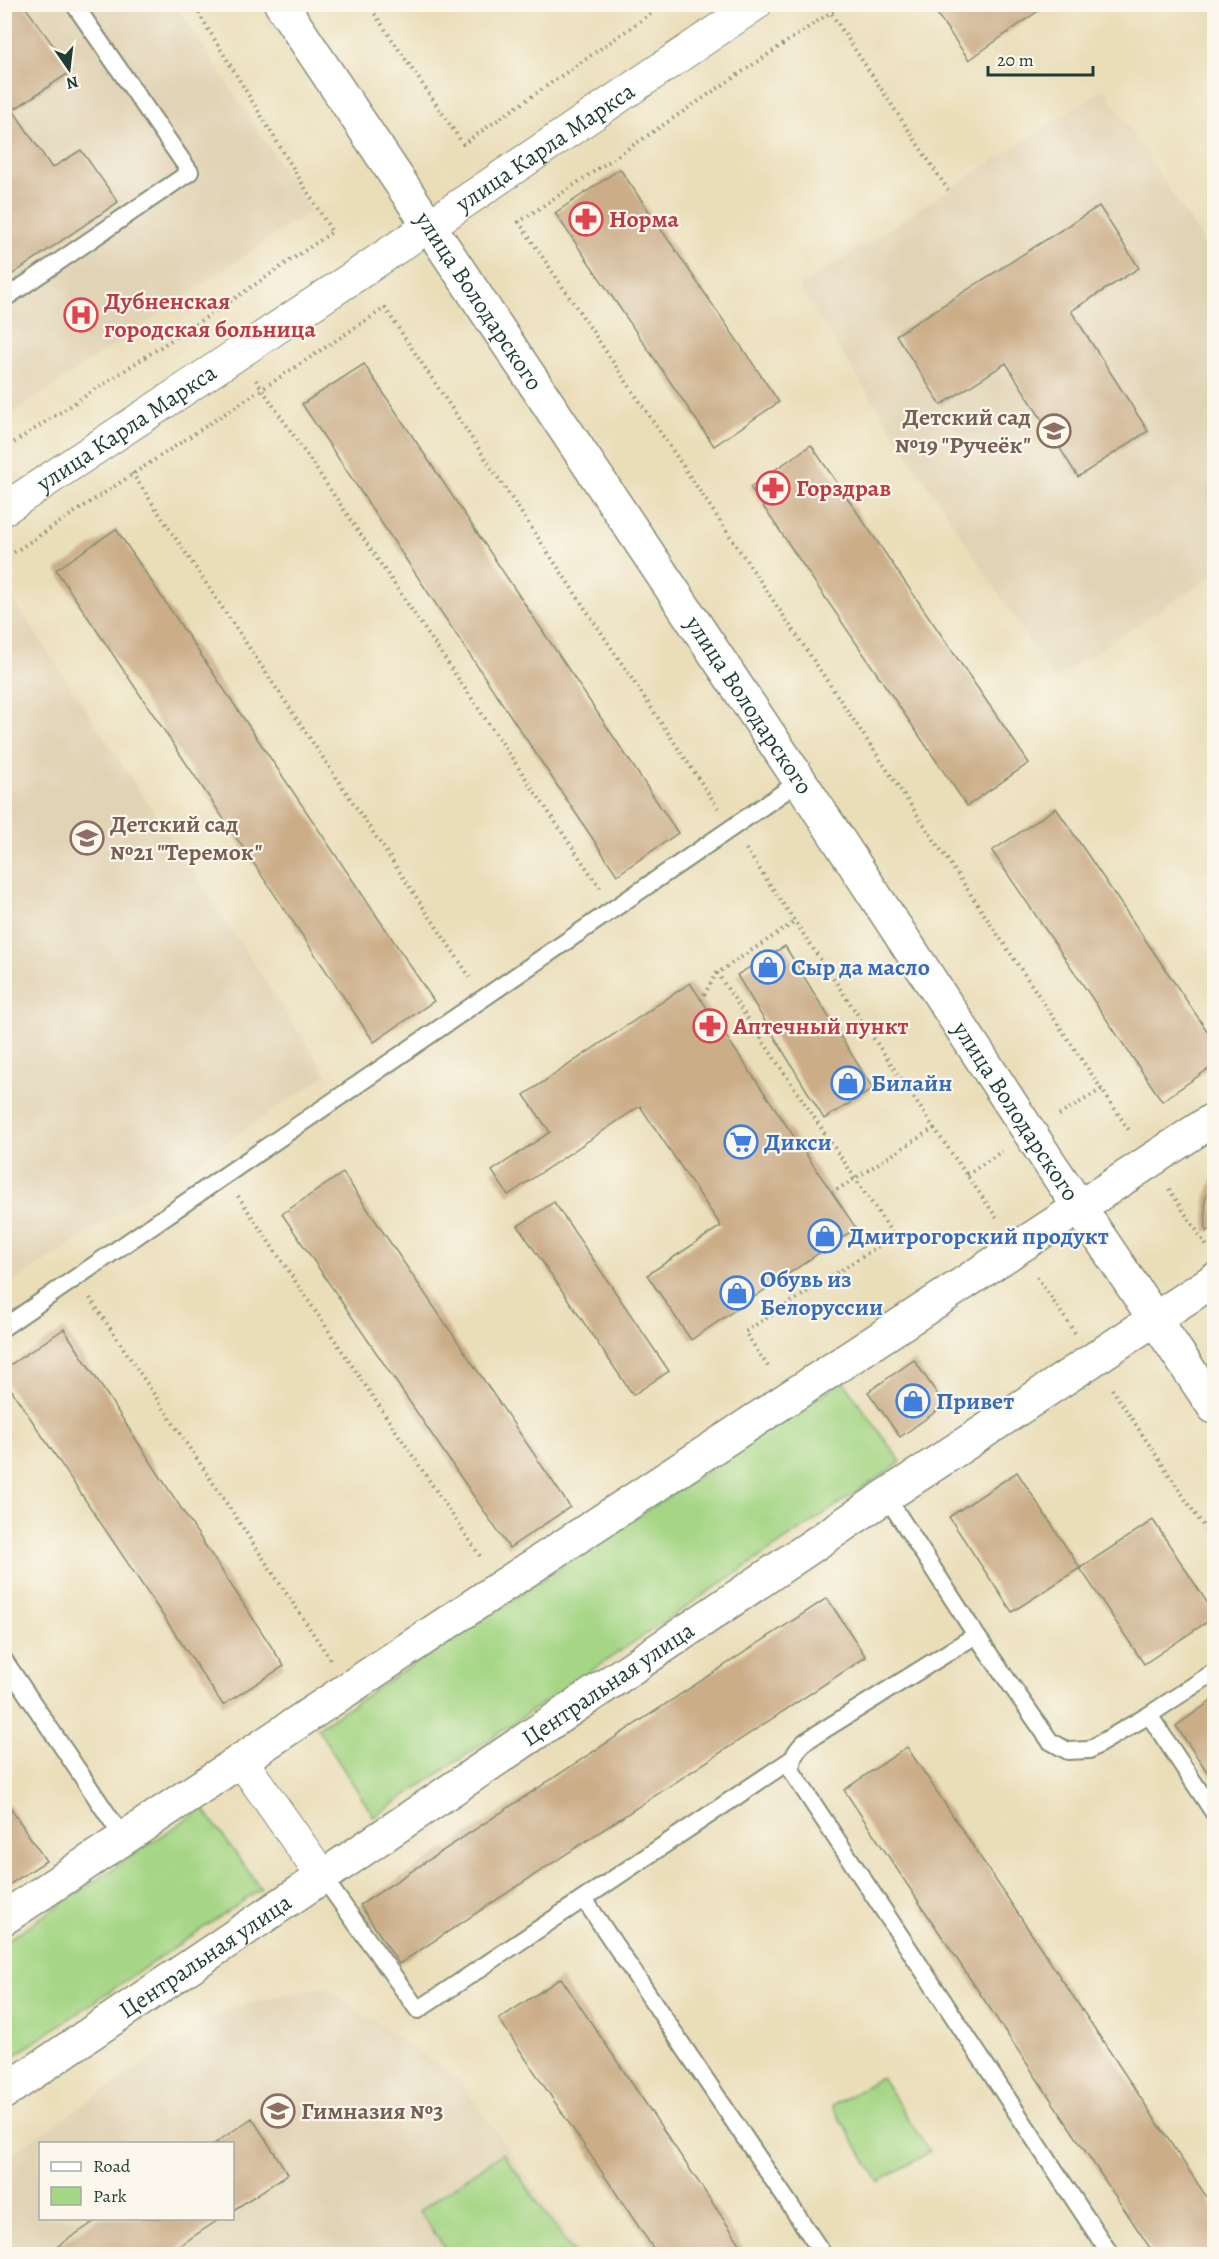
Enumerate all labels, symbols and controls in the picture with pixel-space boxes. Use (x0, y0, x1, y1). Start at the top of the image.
north arrow (39, 39, 99, 99)
scale bar (988, 39, 1093, 77)
text: 20 m (997, 48, 1034, 72)
text: N (64, 71, 81, 95)
street label: улица Карла Маркса (449, 75, 641, 220)
pharmacy icon: Норма (568, 201, 604, 237)
place label: Норма (609, 203, 680, 235)
street label: улица Володарского (407, 204, 551, 397)
place label: Дубненская городская больница (104, 285, 316, 345)
hospital icon: Дубненская городская больница (63, 297, 99, 333)
street label: улица Карла Маркса (29, 356, 223, 500)
place label: Детский сад №19 "Ручеёк" (895, 401, 1031, 461)
school or university icon: Детский сад №19 "Ручеёк" (1036, 413, 1072, 449)
pharmacy icon: Горздрав (755, 470, 791, 506)
place label: Горздрав (796, 472, 891, 504)
street label: улица Володарского (677, 609, 820, 801)
place label: Детский сад №21 "Теремок" (110, 808, 262, 868)
school or university icon: Детский сад №21 "Теремок" (69, 820, 105, 856)
shop icon: Сыр да масло (750, 949, 786, 985)
place label: Сыр да масло (791, 951, 930, 983)
pharmacy icon: Аптечный пункт (692, 1008, 728, 1044)
place label: Аптечный пункт (732, 1010, 909, 1042)
street label: улица Володарского (945, 1014, 1087, 1207)
shop icon: Билайн (830, 1065, 866, 1101)
place label: Билайн (871, 1067, 952, 1099)
supermarket icon: Дикси (723, 1124, 759, 1160)
place label: Дикси (764, 1126, 832, 1158)
shop icon: Дмитрогорский продукт (807, 1218, 843, 1254)
place label: Дмитрогорский продукт (848, 1220, 1109, 1252)
place label: Обувь из Белоруссии (760, 1263, 883, 1323)
shop icon: Обувь из Белоруссии (719, 1275, 755, 1311)
shop icon: Привет (895, 1383, 931, 1419)
place label: Привет (936, 1385, 1014, 1417)
street label: Центральная улица (516, 1614, 700, 1754)
street label: Центральная улица (113, 1886, 298, 2026)
school or university icon: Гимназия №3 (260, 2093, 296, 2129)
place label: Гимназия №3 (301, 2095, 444, 2127)
legend (39, 2142, 234, 2220)
text: Road (93, 2154, 131, 2178)
text: Park (93, 2184, 127, 2208)

